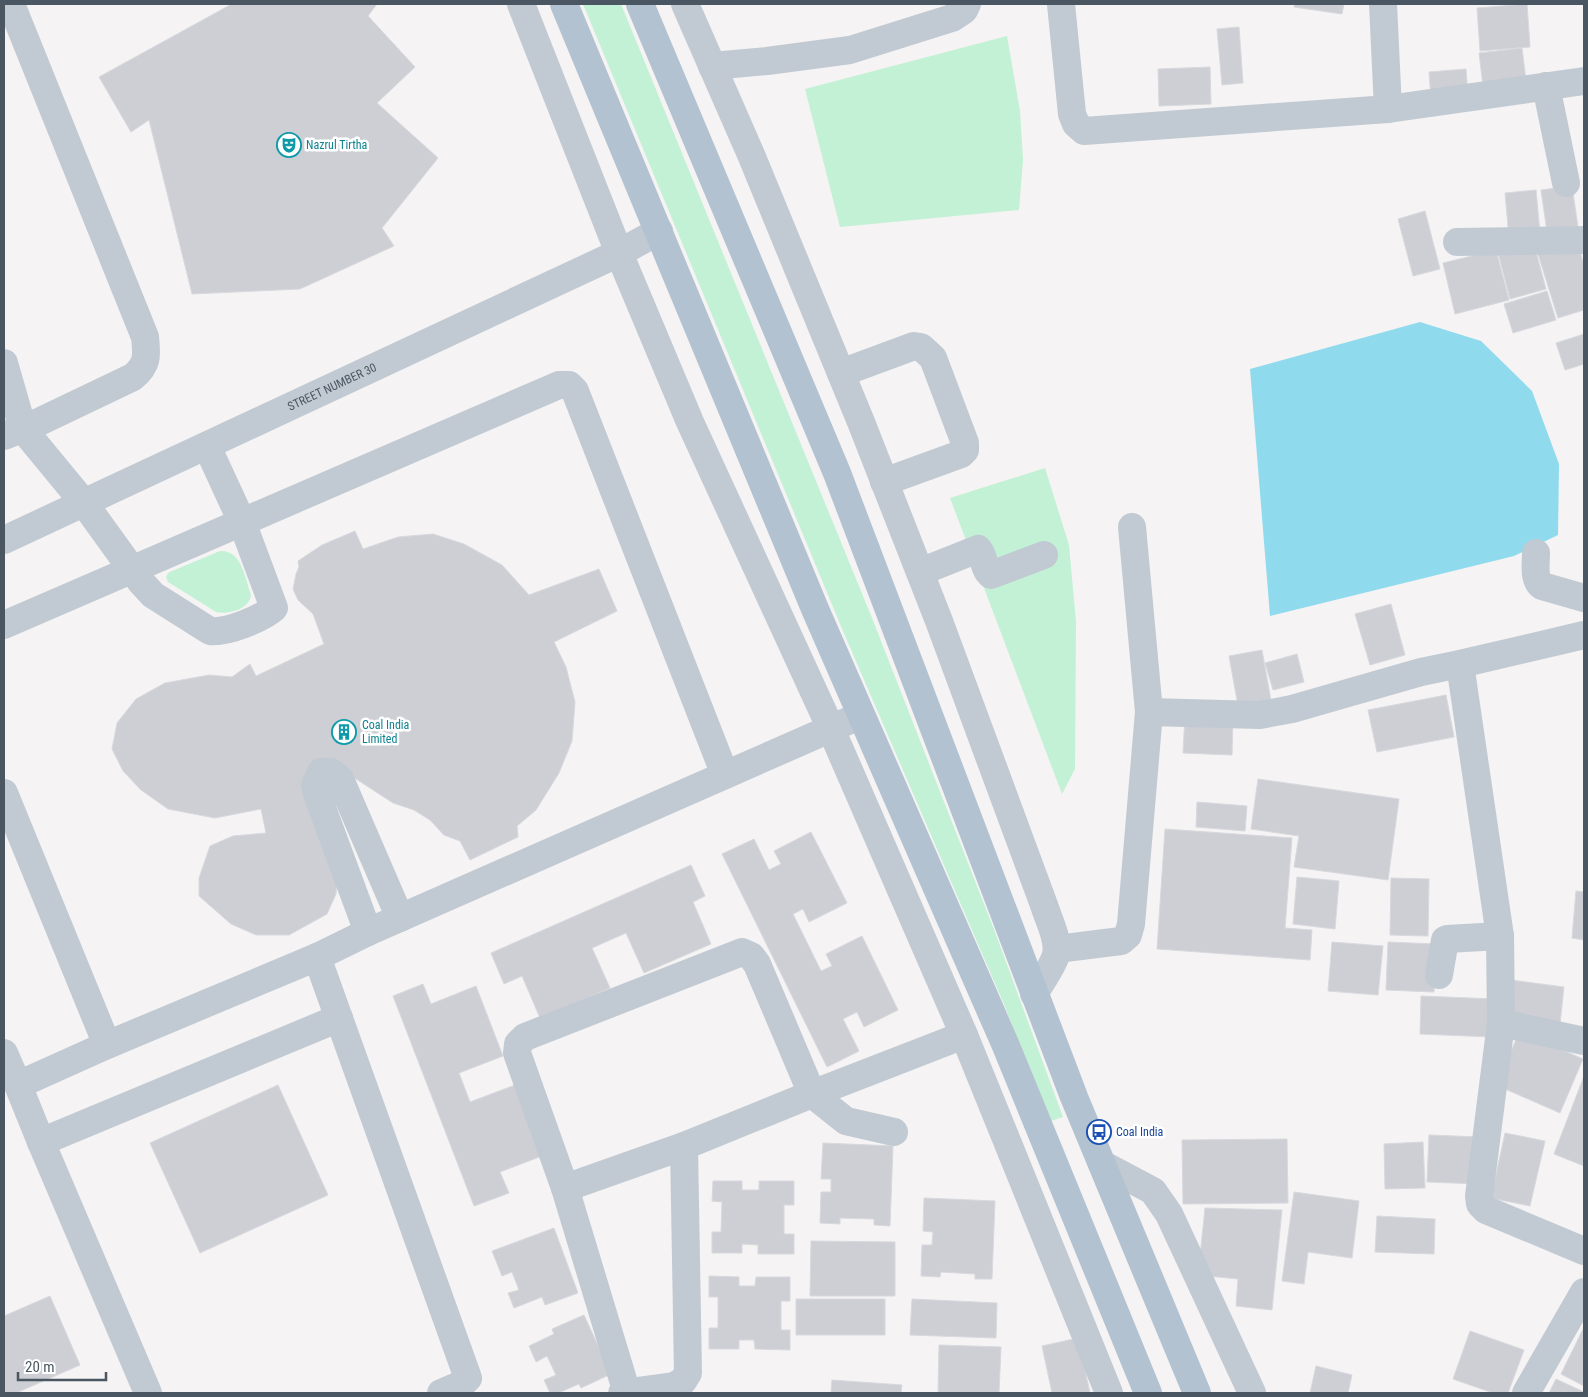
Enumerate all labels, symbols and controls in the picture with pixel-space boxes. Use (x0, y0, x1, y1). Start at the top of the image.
theatre icon: Nazrul Tirtha (276, 132, 302, 158)
place label: Nazrul Tirtha (306, 138, 367, 152)
street label: STREET NUMBER 30 (285, 360, 379, 414)
place label: Coal India Limited (362, 718, 410, 746)
building icon: Coal India Limited (331, 719, 357, 745)
bus stop icon: Coal India (1086, 1119, 1112, 1145)
place label: Coal India (1116, 1125, 1164, 1139)
scale bar (18, 1350, 105, 1382)
text: 20 m (25, 1358, 55, 1376)

